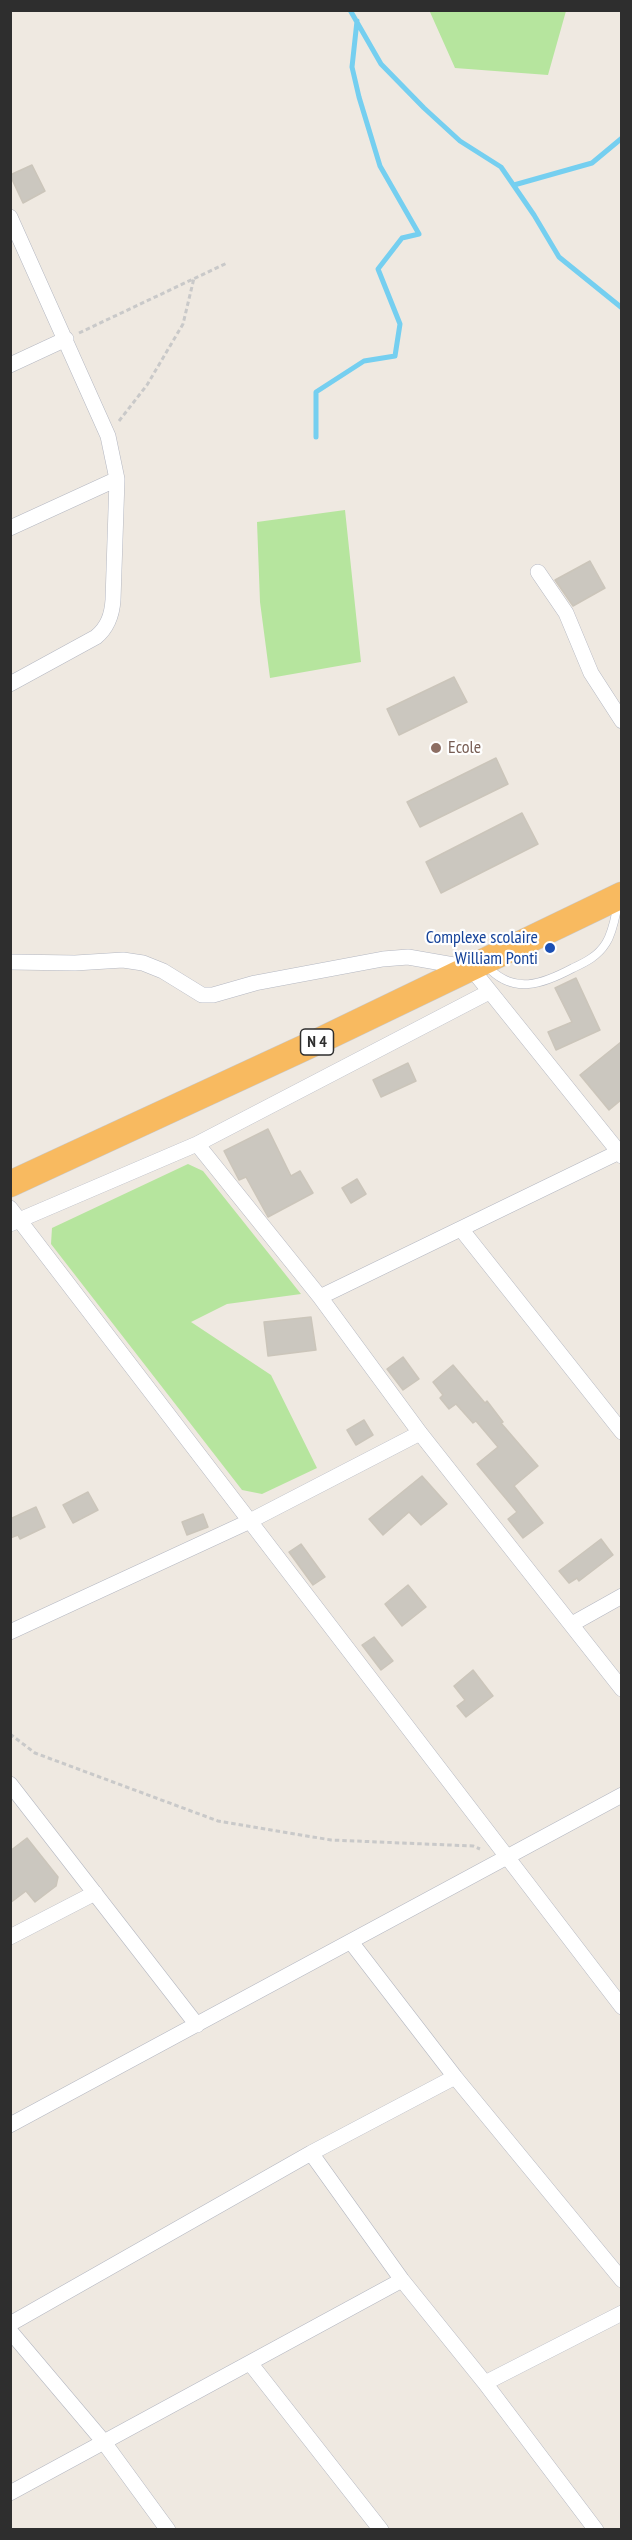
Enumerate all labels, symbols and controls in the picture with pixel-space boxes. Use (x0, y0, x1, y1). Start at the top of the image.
place label: Ecole (448, 737, 481, 759)
marker: Ecole (429, 741, 443, 755)
place label: Complexe scolaire William Ponti (426, 927, 538, 970)
marker: Complexe scolaire William Ponti (543, 941, 557, 955)
road number: N 4 (300, 1029, 334, 1055)

